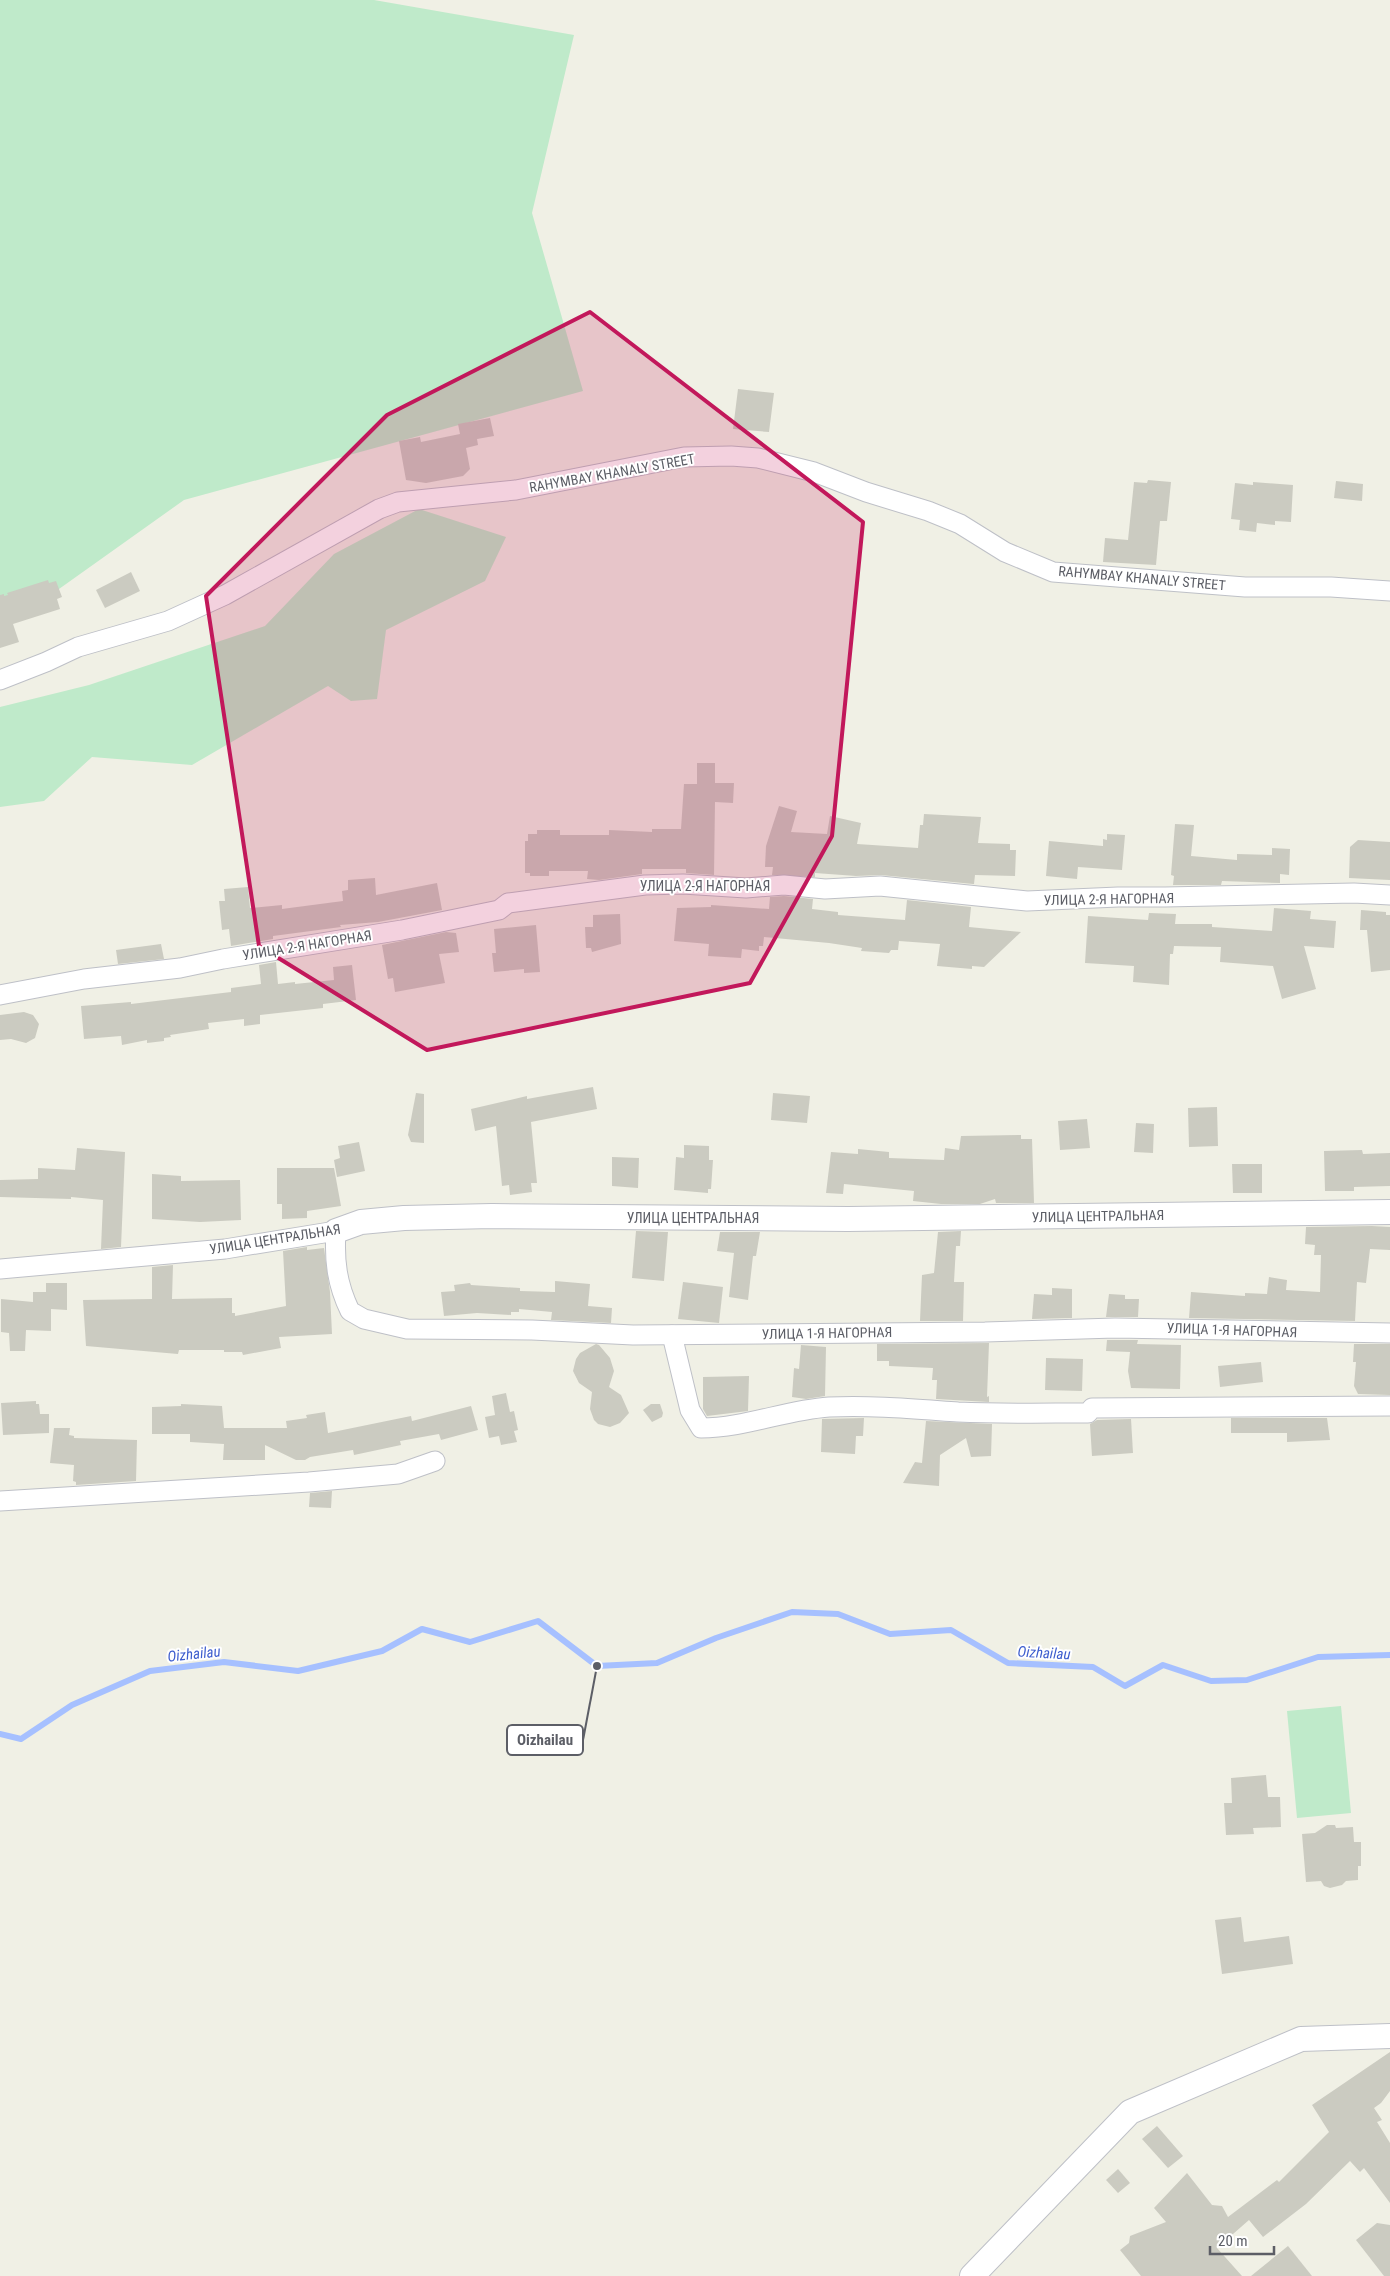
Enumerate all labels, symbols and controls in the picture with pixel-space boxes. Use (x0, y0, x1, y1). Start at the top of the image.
street label: RAHYMBAY KHANALY STREET (528, 451, 696, 495)
street label: RAHYMBAY KHANALY STREET (1058, 563, 1226, 593)
street label: УЛИЦА 2-Я НАГОРНАЯ (640, 878, 770, 894)
street label: УЛИЦА 2-Я НАГОРНАЯ (1044, 890, 1174, 908)
street label: УЛИЦА 2-Я НАГОРНАЯ (241, 927, 373, 963)
street label: УЛИЦА ЦЕНТРАЛЬНАЯ (1031, 1207, 1165, 1225)
street label: УЛИЦА ЦЕНТРАЛЬНАЯ (627, 1210, 759, 1226)
street label: УЛИЦА ЦЕНТРАЛЬНАЯ (208, 1221, 342, 1257)
street label: УЛИЦА 1-Я НАГОРНАЯ (1166, 1320, 1298, 1340)
street label: УЛИЦА 1-Я НАГОРНАЯ (762, 1324, 892, 1342)
water label: Oizhailau (167, 1642, 221, 1666)
water label: Oizhailau (1017, 1643, 1071, 1663)
callout: Oizhailau (507, 1725, 583, 1755)
text: Oizhailau (517, 1731, 573, 1749)
scale bar (1210, 2224, 1274, 2256)
text: 20 m (1218, 2232, 1248, 2250)

